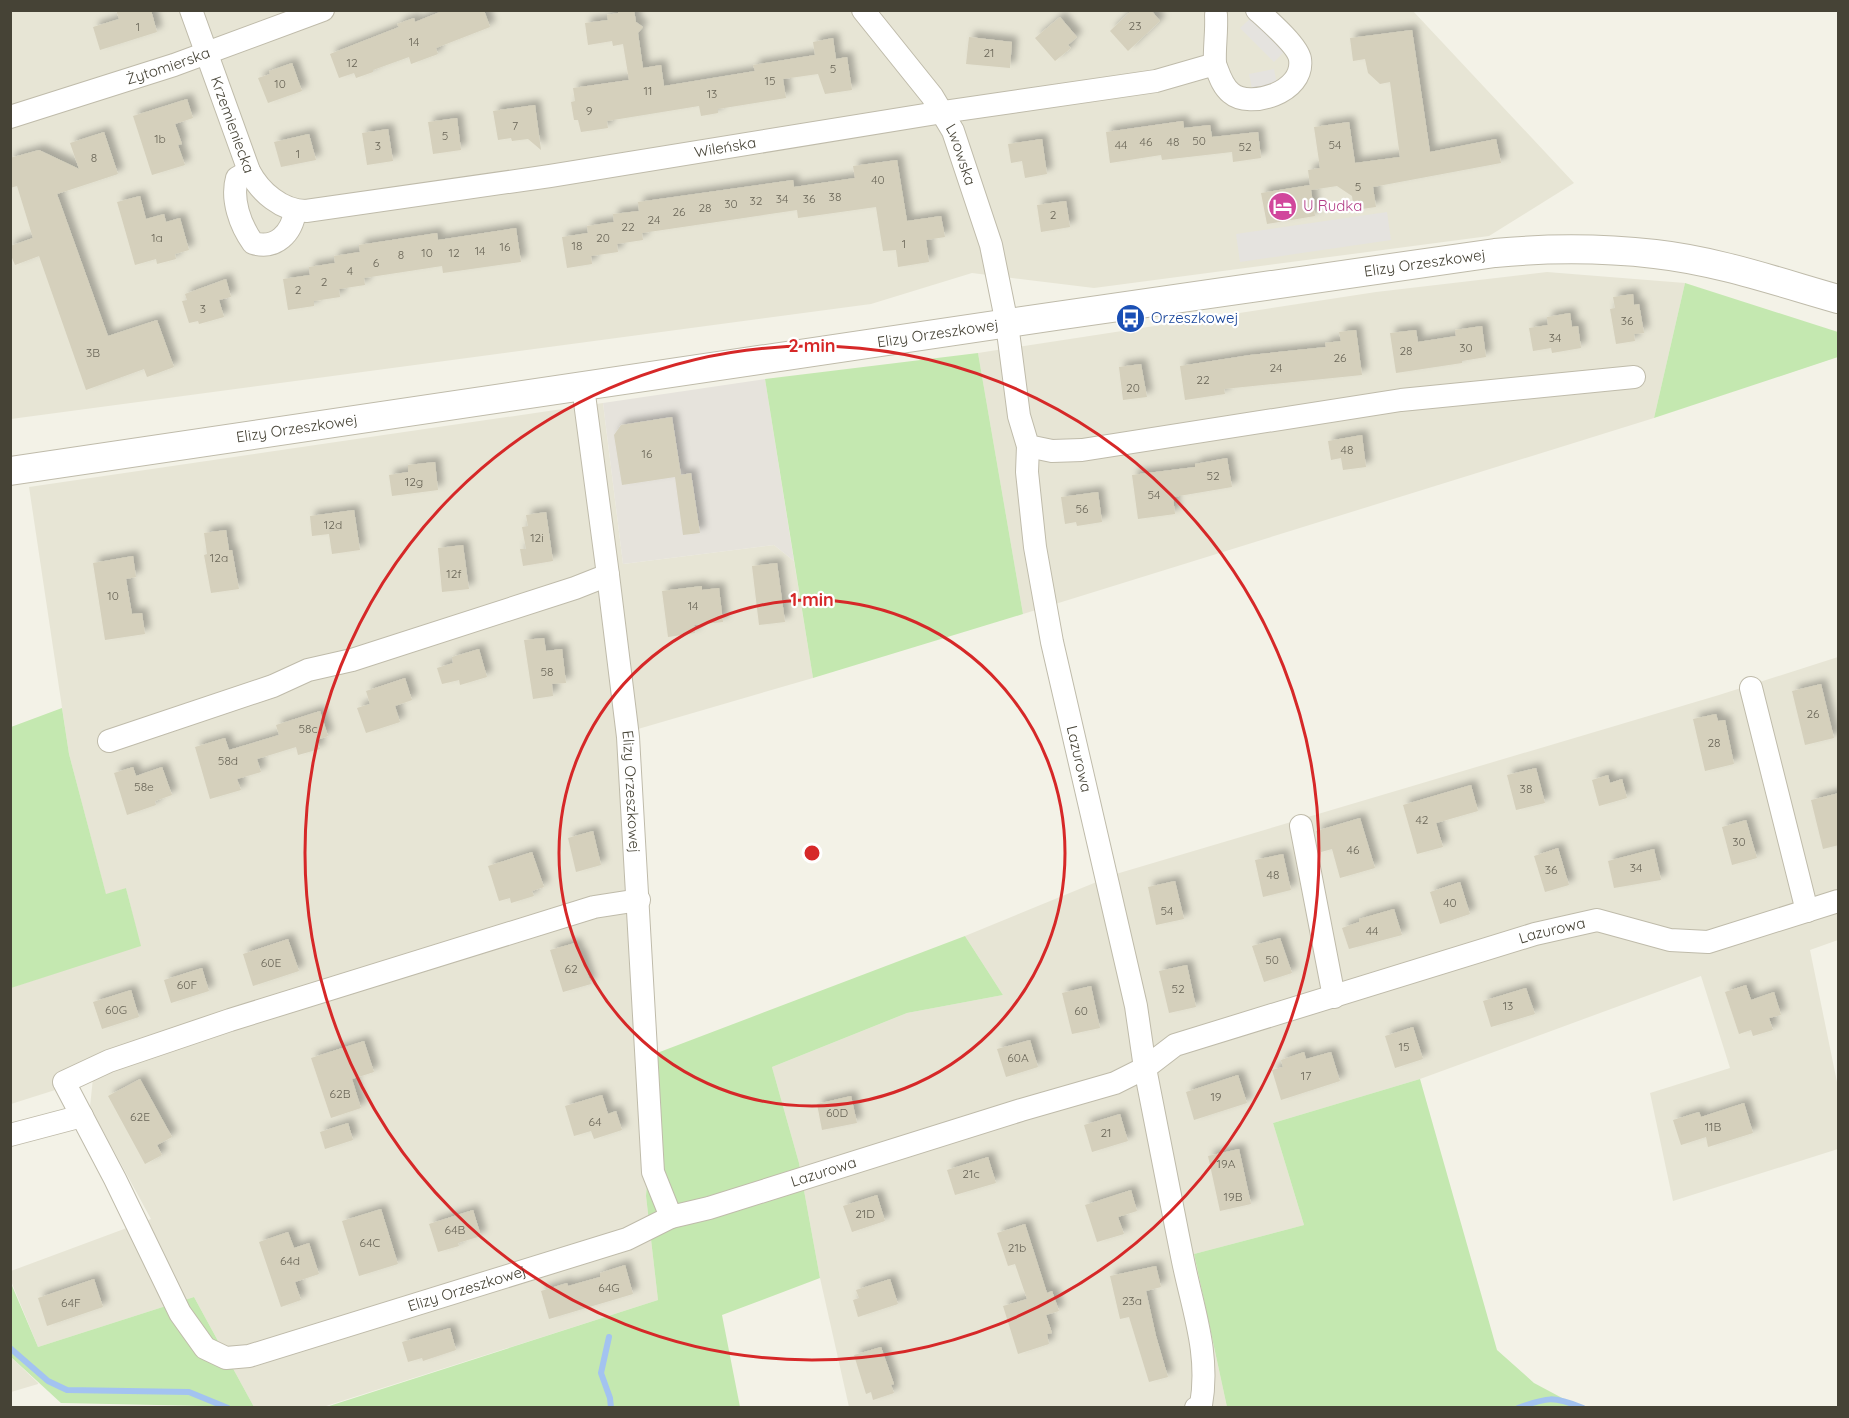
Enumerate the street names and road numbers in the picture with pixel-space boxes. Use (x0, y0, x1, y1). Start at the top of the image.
street label: Żytomierska (123, 43, 213, 89)
street label: Krzemieniecka (207, 73, 259, 176)
street label: Lwowska (942, 120, 980, 188)
street label: Wileńska (693, 133, 757, 161)
street label: Elizy Orzeszkowej (1363, 244, 1487, 281)
street label: Elizy Orzeszkowej (876, 315, 1000, 351)
street label: Elizy Orzeszkowej (235, 410, 359, 446)
street label: Lazurowa (1063, 724, 1096, 794)
street label: Elizy Orzeszkowej (618, 729, 645, 853)
street label: Lazurowa (1516, 913, 1587, 947)
street label: Lazurowa (788, 1152, 859, 1191)
street label: Elizy Orzeszkowej (405, 1261, 528, 1315)

